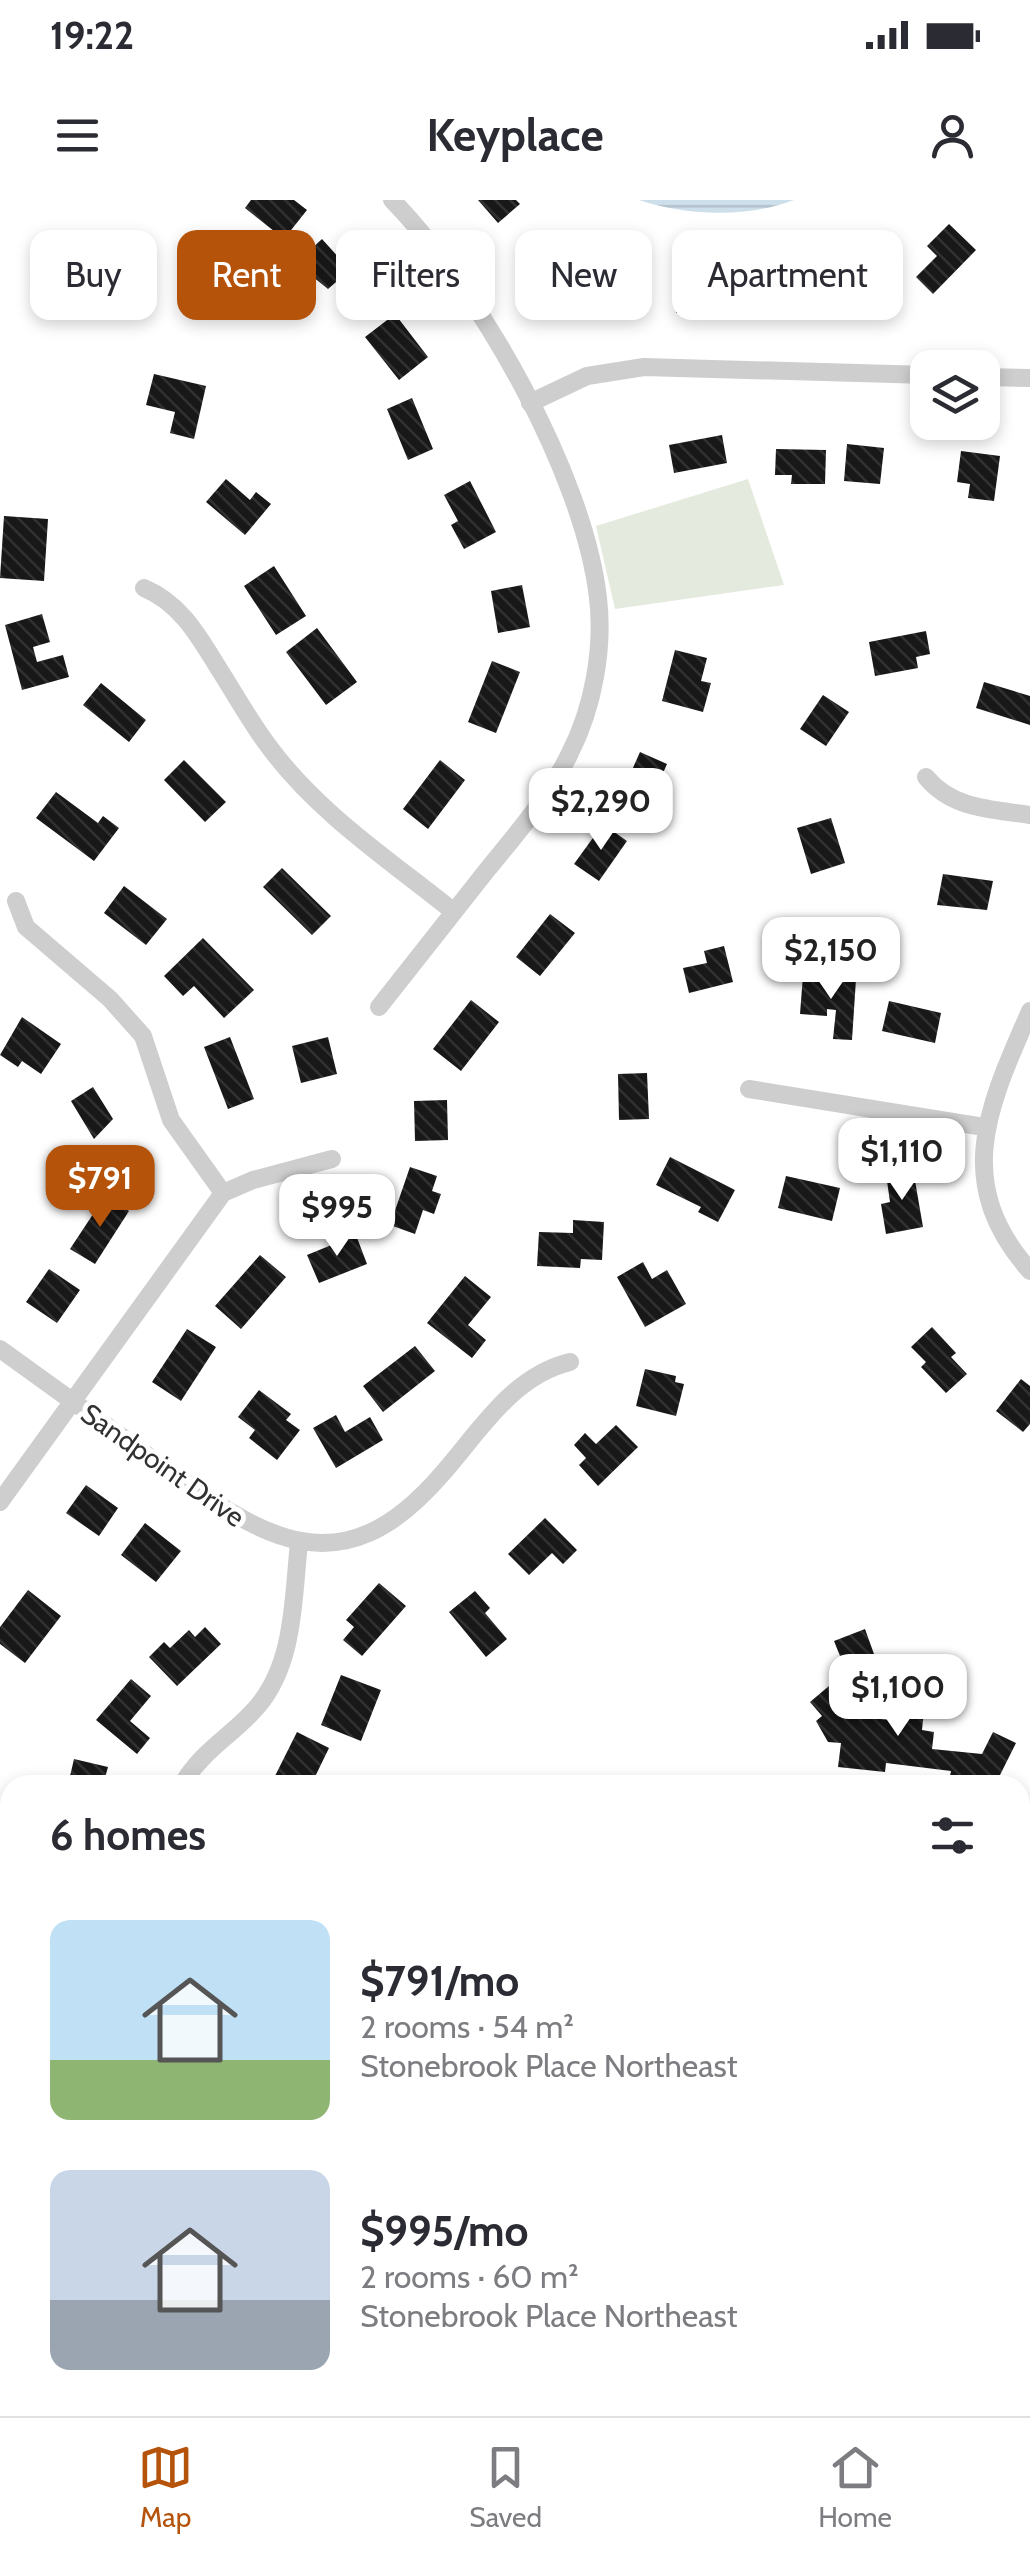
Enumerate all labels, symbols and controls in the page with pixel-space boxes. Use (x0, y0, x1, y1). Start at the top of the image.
text: 19:22 (50, 12, 134, 59)
icon: menu (50, 108, 105, 163)
text: Keyplace (426, 108, 604, 162)
icon: person (925, 108, 980, 163)
chip: Buy (30, 230, 157, 320)
chip: Rent (177, 230, 316, 320)
chip: Filters (336, 230, 495, 320)
chip: New (515, 230, 652, 320)
chip: Apartment (672, 230, 903, 320)
map controls (910, 350, 1000, 440)
button: layers (910, 350, 1000, 440)
pin: $2,290 (520, 768, 682, 853)
text: $2,290 (551, 781, 651, 820)
pin: $2,150 (750, 917, 912, 1002)
text: $2,150 (784, 930, 878, 969)
pin: $1,110 (821, 1118, 983, 1203)
text: $1,110 (860, 1131, 944, 1170)
pin: $791 (41, 1145, 159, 1230)
text: $791 (68, 1158, 132, 1197)
pin: $995 (278, 1174, 396, 1259)
text: $995 (301, 1187, 373, 1226)
street label: Sandpoint Drive (75, 1396, 251, 1534)
pin: $1,100 (817, 1654, 979, 1739)
text: $1,100 (851, 1667, 945, 1706)
icon: filters (925, 1808, 980, 1863)
text: 6 homes (50, 1809, 206, 1861)
text: $791/mo (360, 1955, 519, 2007)
icon: home (130, 1960, 250, 2080)
text: 2 rooms · 54 m² (360, 2007, 574, 2046)
text: Stonebrook Place Northeast (360, 2046, 738, 2085)
text: $995/mo (360, 2205, 529, 2257)
icon: home (130, 2210, 250, 2330)
text: 2 rooms · 60 m² (360, 2257, 579, 2296)
text: Stonebrook Place Northeast (360, 2296, 738, 2335)
tab: Map (138, 2440, 193, 2534)
tab: Saved (469, 2440, 542, 2534)
tab: Home (818, 2440, 892, 2534)

